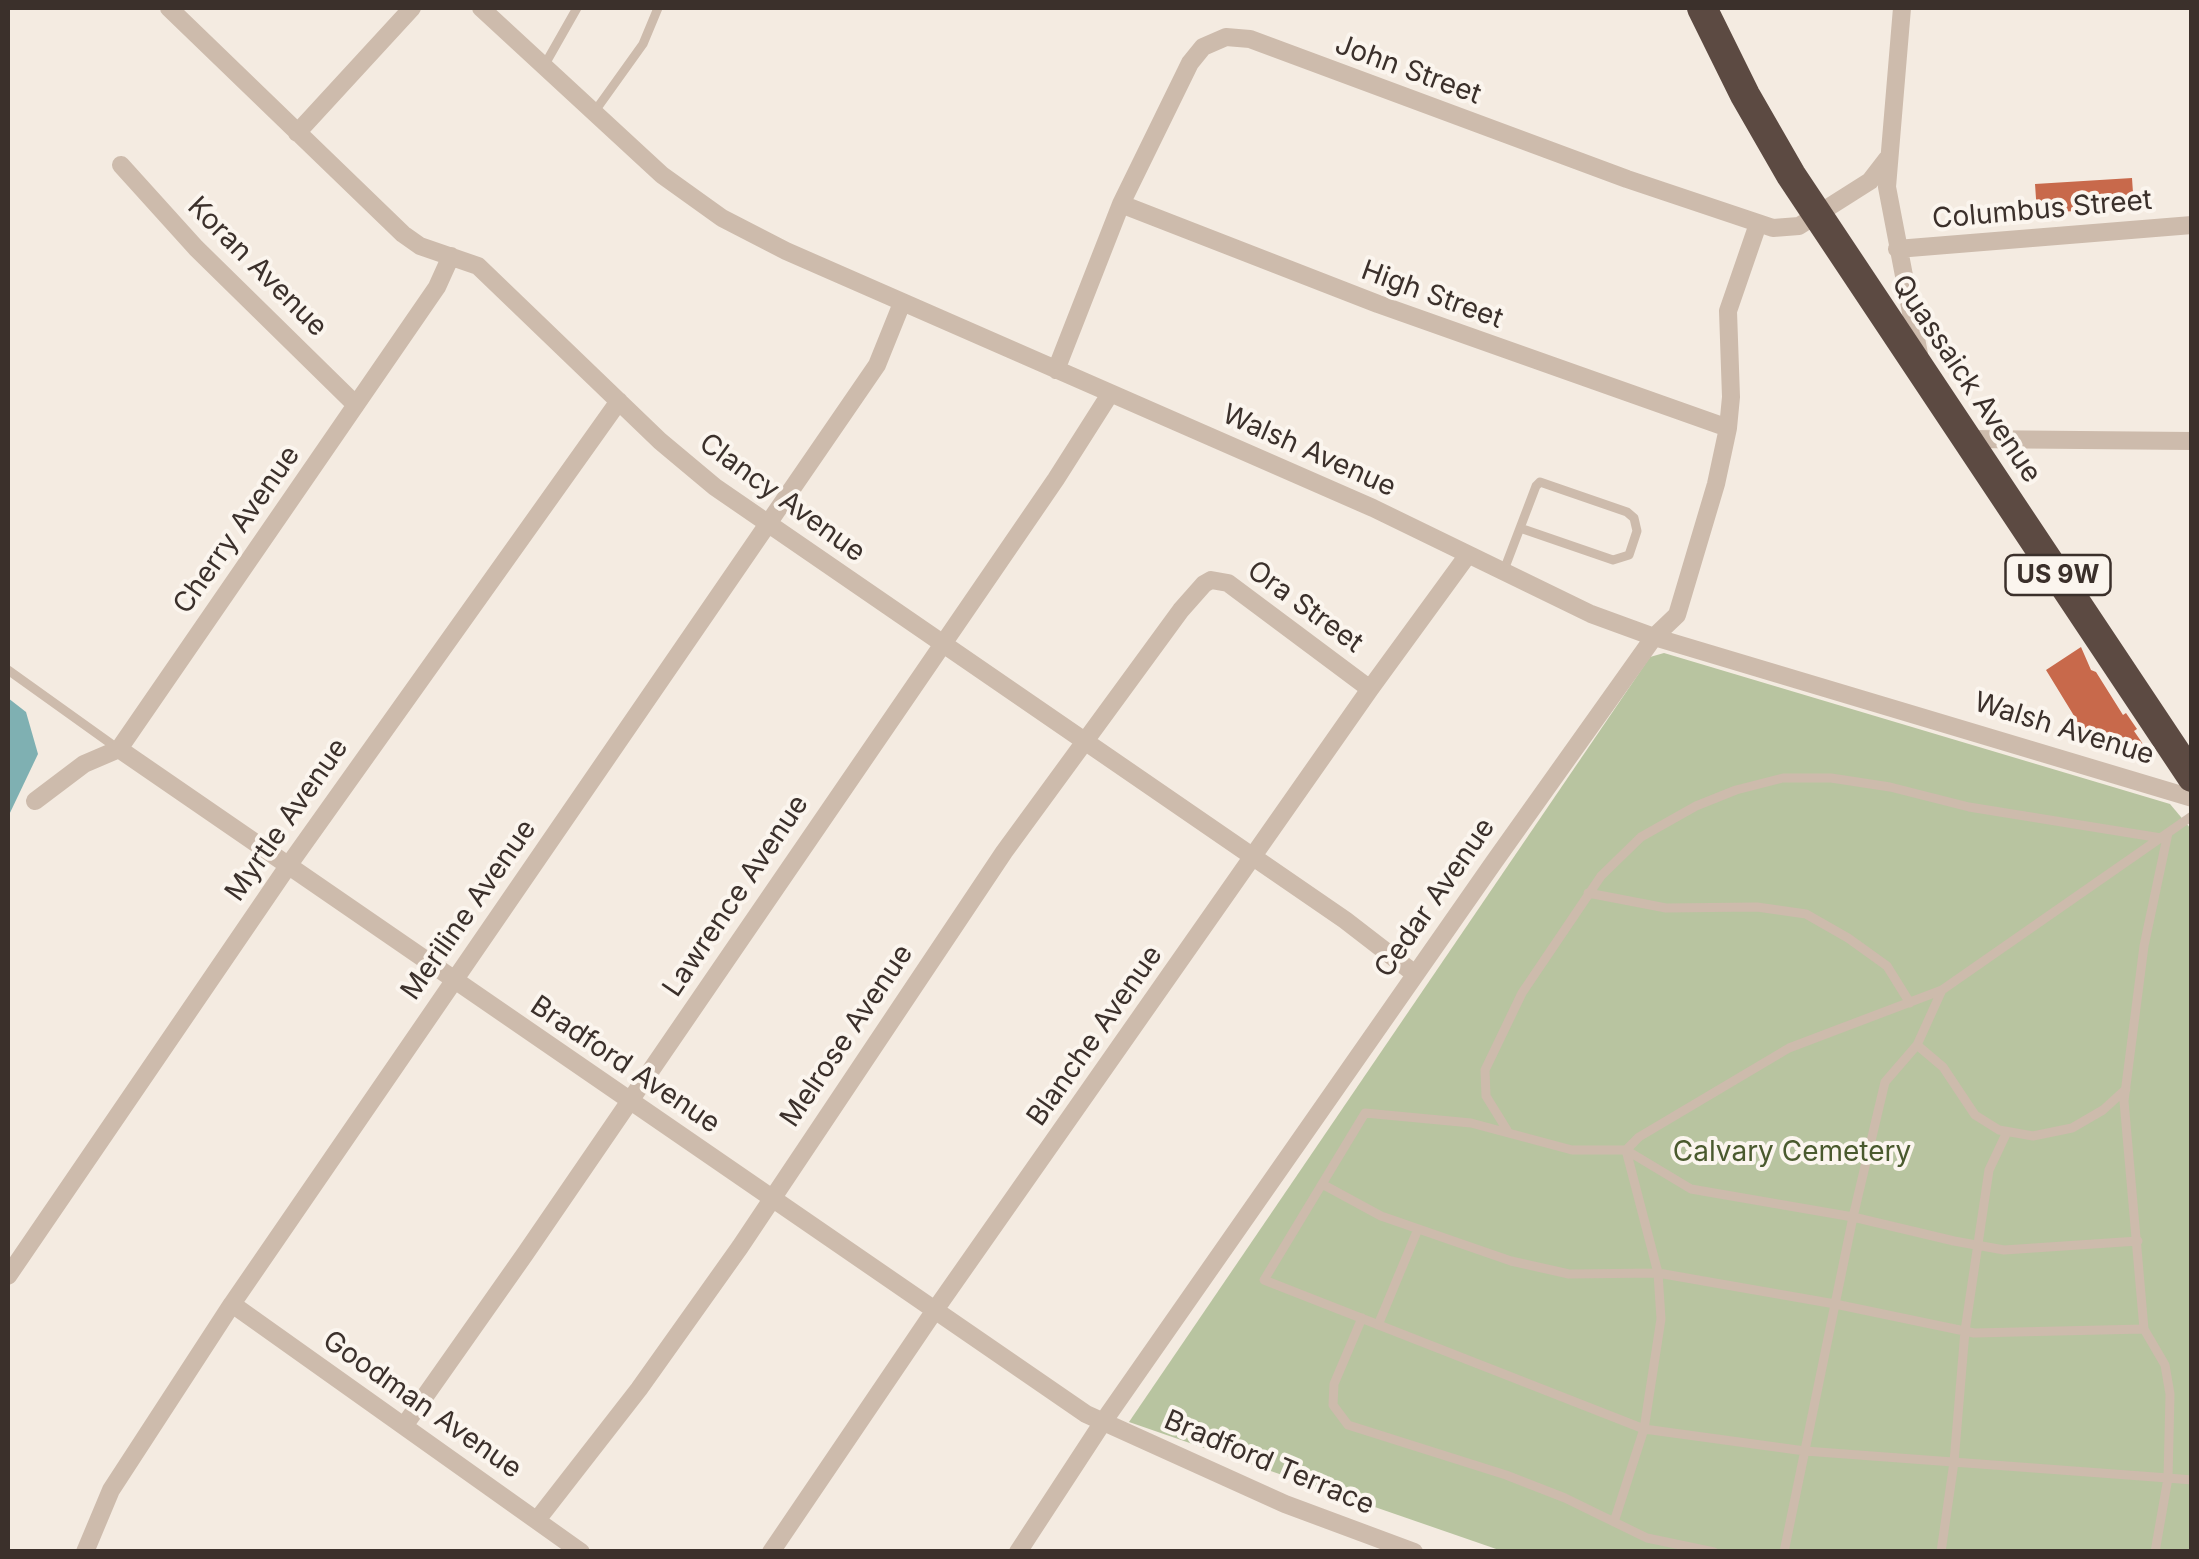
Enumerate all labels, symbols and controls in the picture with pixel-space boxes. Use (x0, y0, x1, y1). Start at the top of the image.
street label: John Street (1330, 28, 1486, 112)
street label: Columbus Street (1931, 184, 2153, 236)
street label: Koran Avenue (180, 190, 334, 344)
street label: High Street (1357, 254, 1507, 336)
street label: Quassaick Avenue (1884, 269, 2048, 489)
street label: Walsh Avenue (1217, 398, 1401, 504)
street label: Clancy Avenue (692, 427, 872, 569)
street label: Cherry Avenue (167, 440, 307, 620)
street label: Ora Street (1241, 554, 1369, 660)
road number: US 9W (2006, 555, 2110, 595)
street label: Walsh Avenue (1970, 686, 2158, 772)
street label: Myrtle Avenue (219, 732, 355, 908)
street label: Lawrence Avenue (656, 789, 816, 1003)
street label: Cedar Avenue (1368, 812, 1502, 984)
street label: Meriline Avenue (394, 814, 544, 1006)
street label: Melrose Avenue (774, 938, 920, 1134)
street label: Blanche Avenue (1020, 939, 1170, 1133)
street label: Bradford Avenue (524, 989, 726, 1141)
park label: Calvary Cemetery (1673, 1136, 1911, 1170)
street label: Goodman Avenue (316, 1324, 528, 1486)
street label: Bradford Terrace (1159, 1404, 1379, 1522)

